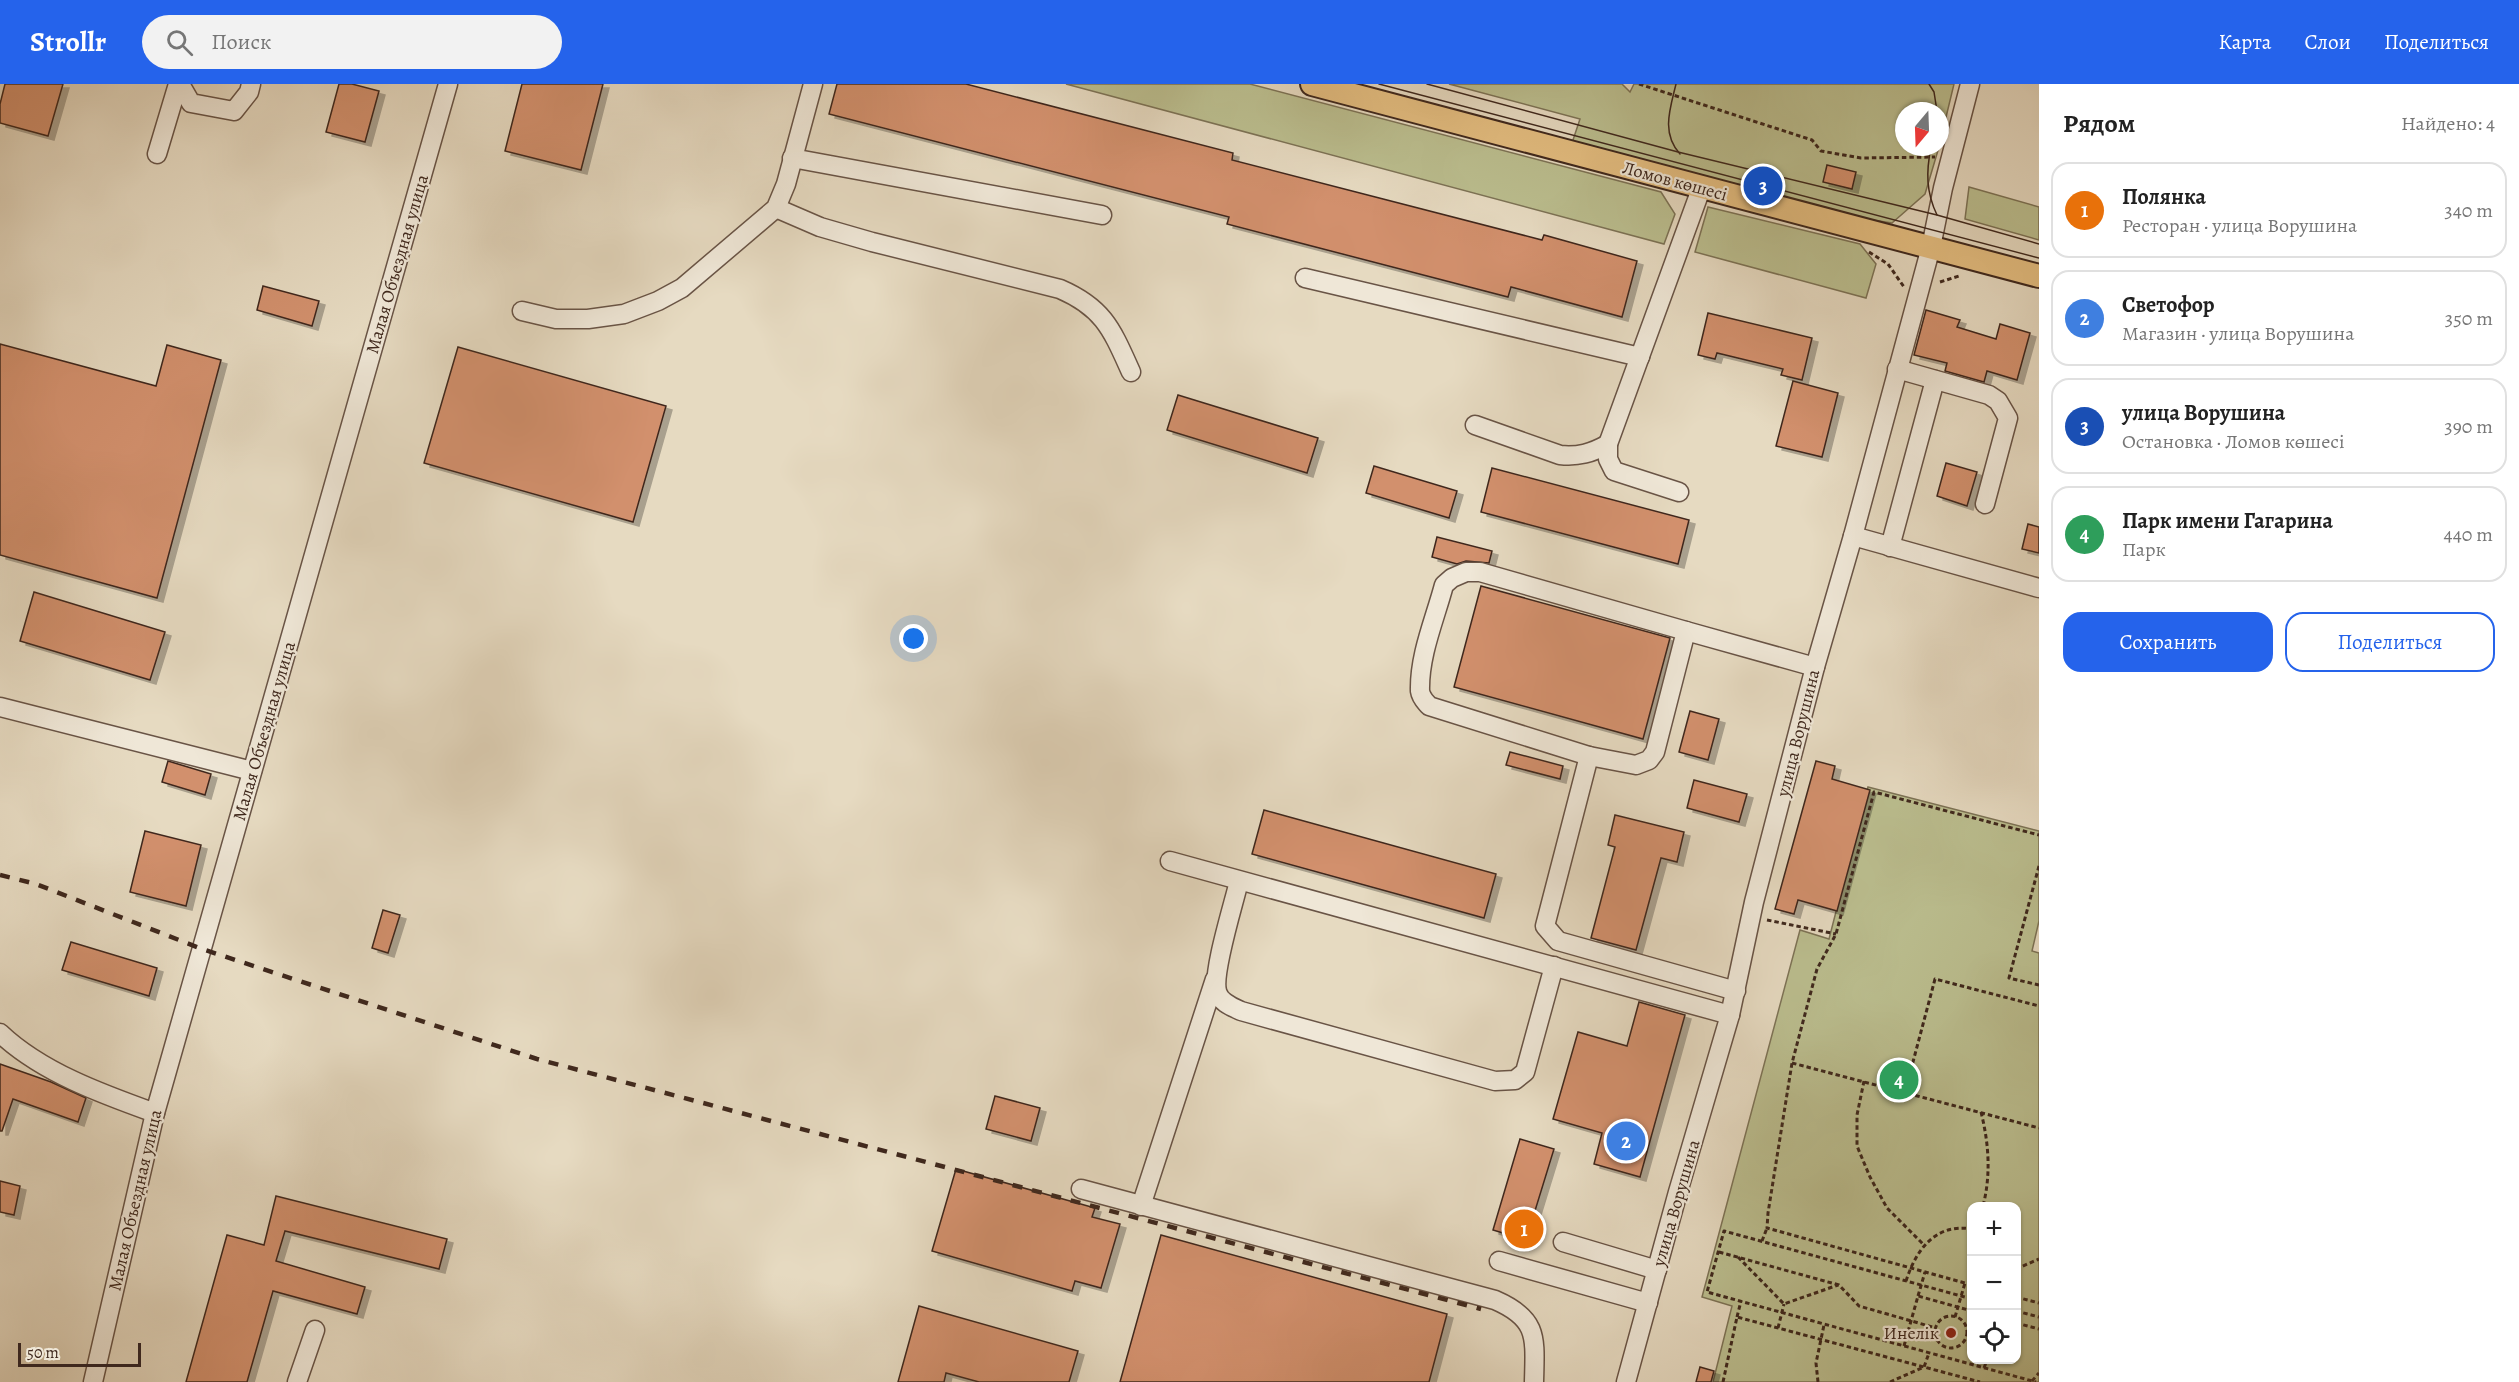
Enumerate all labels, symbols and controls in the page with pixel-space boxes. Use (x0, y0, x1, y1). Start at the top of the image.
search box (142, 15, 562, 69)
text: Strollr (30, 23, 106, 61)
icon: search (163, 26, 196, 59)
text: Поиск (211, 27, 271, 57)
text: Карта (2218, 28, 2271, 56)
text: Слои (2304, 28, 2351, 56)
text: Поделиться (2384, 28, 2489, 56)
north arrow (1895, 102, 1949, 156)
text: Рядом (2063, 106, 2135, 141)
text: Найдено: 4 (2401, 110, 2495, 137)
street label: Ломов көшесі (1620, 155, 1730, 207)
pin: 3 (1744, 164, 1782, 208)
street label: Малая Объездная улица (360, 171, 434, 356)
text: Полянка (2122, 182, 2206, 212)
text: 1 (2081, 197, 2088, 224)
text: 340 m (2444, 197, 2493, 224)
text: Ресторан · улица Ворушина (2122, 212, 2357, 239)
text: Светофор (2122, 290, 2215, 320)
text: 2 (2080, 305, 2089, 332)
text: 350 m (2445, 305, 2493, 332)
text: Магазин · улица Ворушина (2122, 320, 2354, 347)
text: улица Ворушина (2122, 398, 2285, 428)
text: 3 (2080, 413, 2089, 440)
text: 390 m (2444, 413, 2493, 440)
text: Остановка · Ломов көшесі (2122, 428, 2345, 455)
text: Парк имени Гагарина (2122, 506, 2333, 536)
text: 4 (2080, 521, 2089, 548)
text: 440 m (2444, 521, 2493, 548)
text: Парк (2122, 536, 2166, 563)
button: Сохранить (2063, 612, 2273, 672)
button: Поделиться (2285, 612, 2495, 672)
your location (899, 624, 928, 653)
street label: Малая Объездная улица (227, 638, 301, 823)
street label: улица Ворушина (1770, 666, 1826, 800)
pin: 4 (1880, 1058, 1918, 1102)
street label: Малая Объездная улица (102, 1106, 168, 1293)
pin: 2 (1606, 1118, 1646, 1164)
street label: улица Ворушина (1646, 1136, 1706, 1270)
map controls (1967, 1202, 2021, 1364)
button: + (1967, 1202, 2021, 1256)
pin: 1 (1504, 1206, 1544, 1252)
button: − (1967, 1256, 2021, 1310)
button: locate (1967, 1310, 2021, 1364)
place label: Инелік (1884, 1321, 1939, 1345)
marker: Инелік (1944, 1326, 1958, 1340)
scale bar (18, 1340, 141, 1368)
text: 50 m (27, 1342, 59, 1364)

